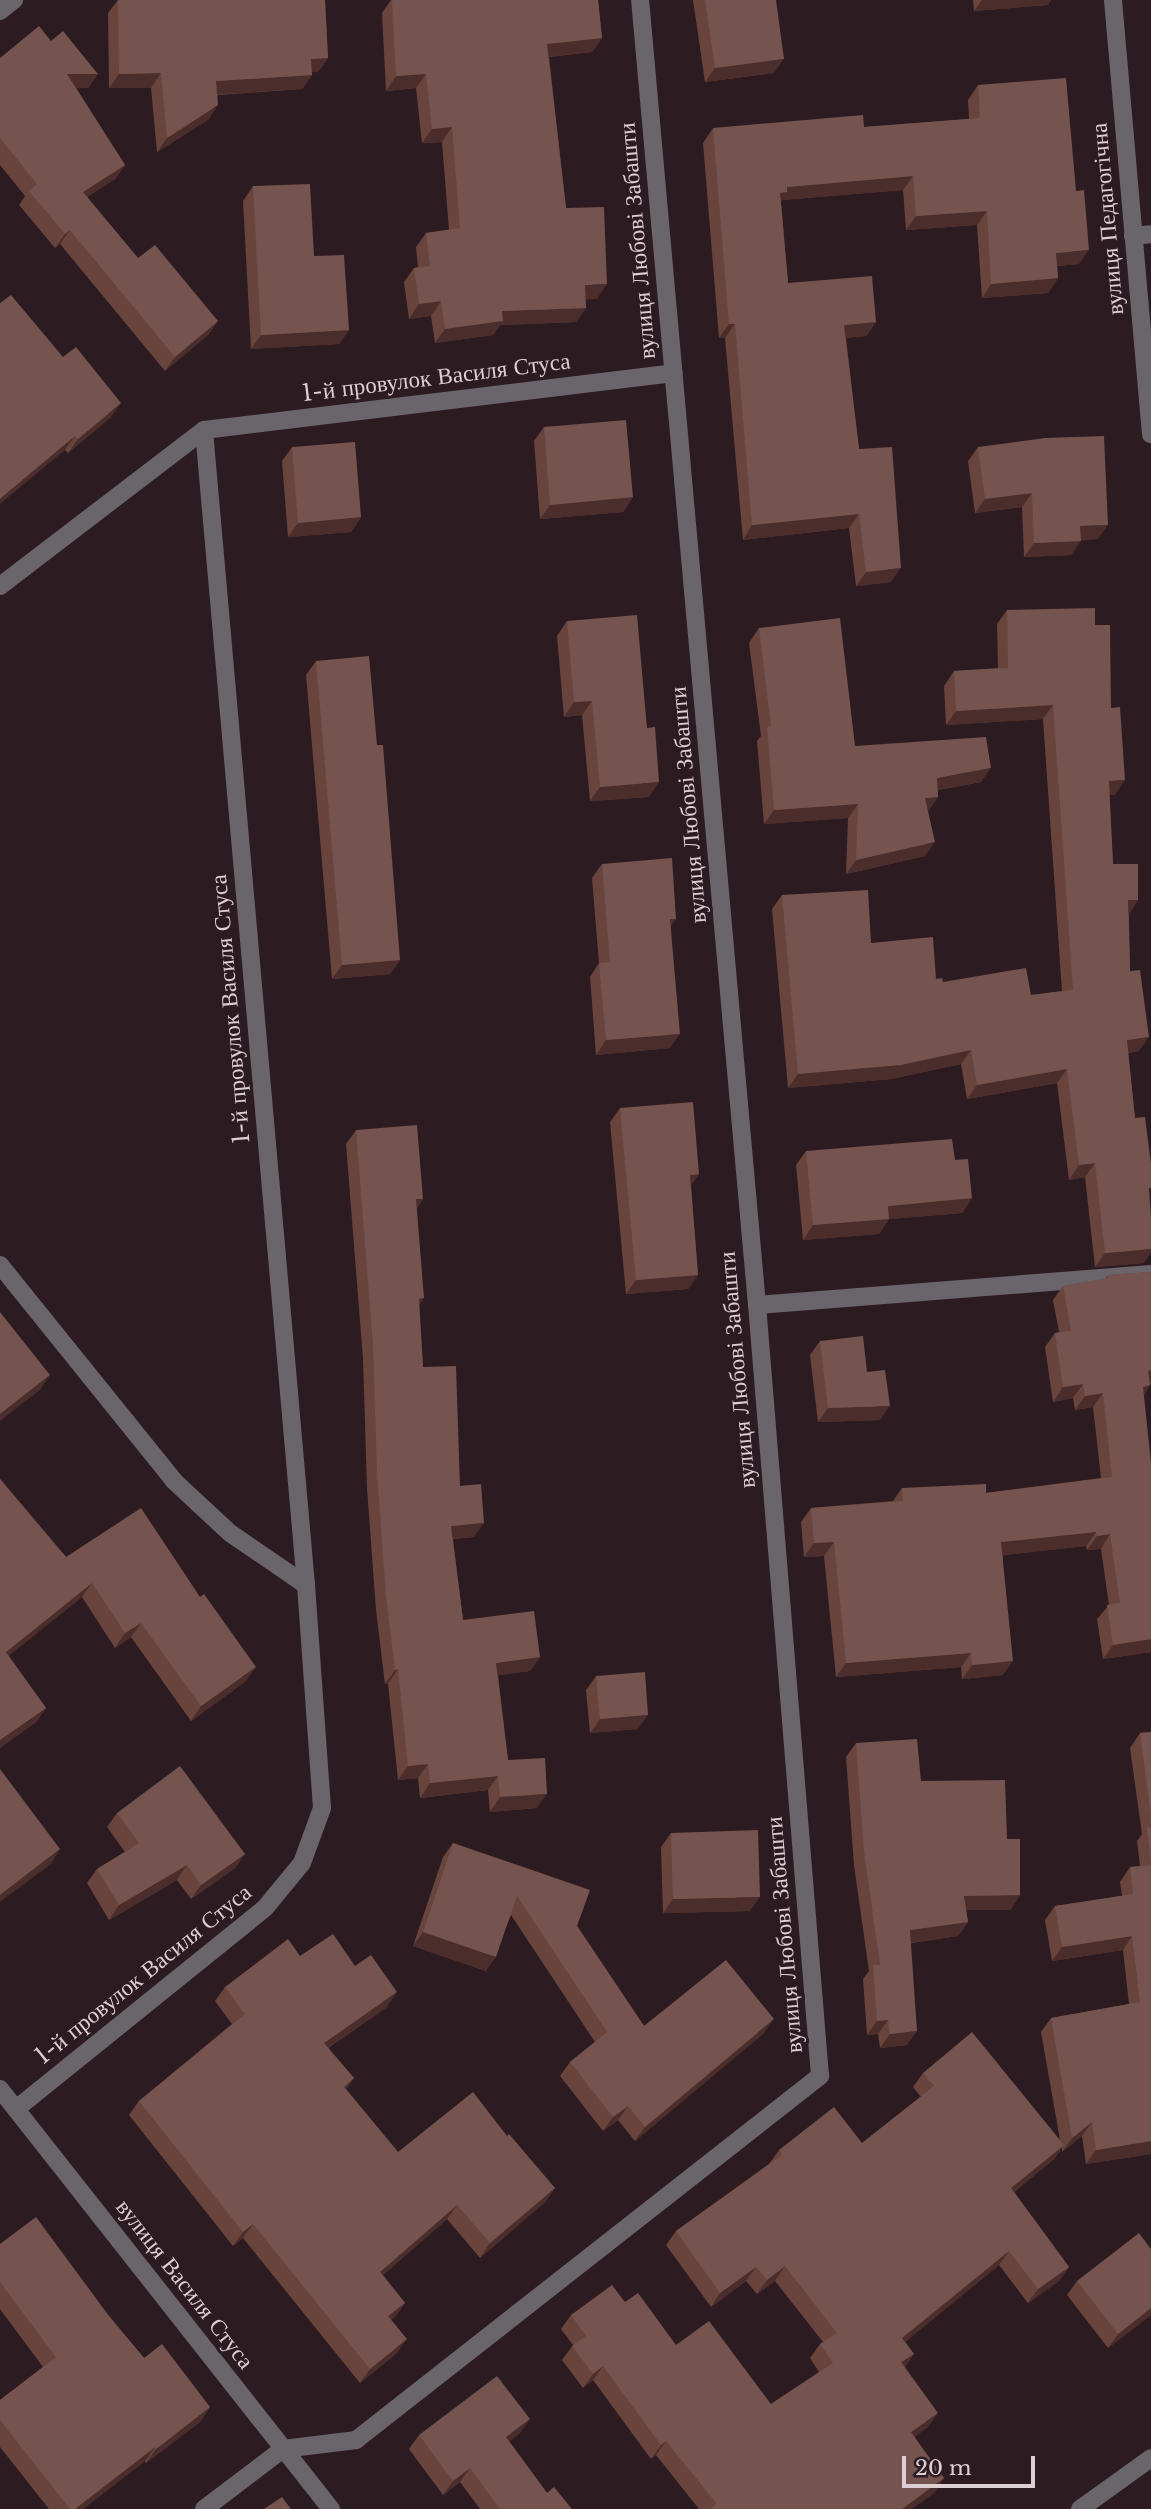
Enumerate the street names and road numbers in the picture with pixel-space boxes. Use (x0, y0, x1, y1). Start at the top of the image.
street label: вулиця Любові Забашти (613, 122, 661, 360)
street label: вулиця Педагогічна (1085, 122, 1129, 316)
street label: 1-й провулок Василя Стуса (300, 347, 572, 407)
street label: вулиця Любові Забашти (664, 686, 712, 924)
street label: 1-й провулок Василя Стуса (204, 873, 256, 1145)
street label: вулиця Любові Забашти (713, 1251, 761, 1489)
street label: вулиця Любові Забашти (760, 1816, 808, 2054)
street label: 1-й провулок Василя Стуса (29, 1878, 257, 2070)
street label: вулиця Василя Стуса (110, 2194, 260, 2374)

